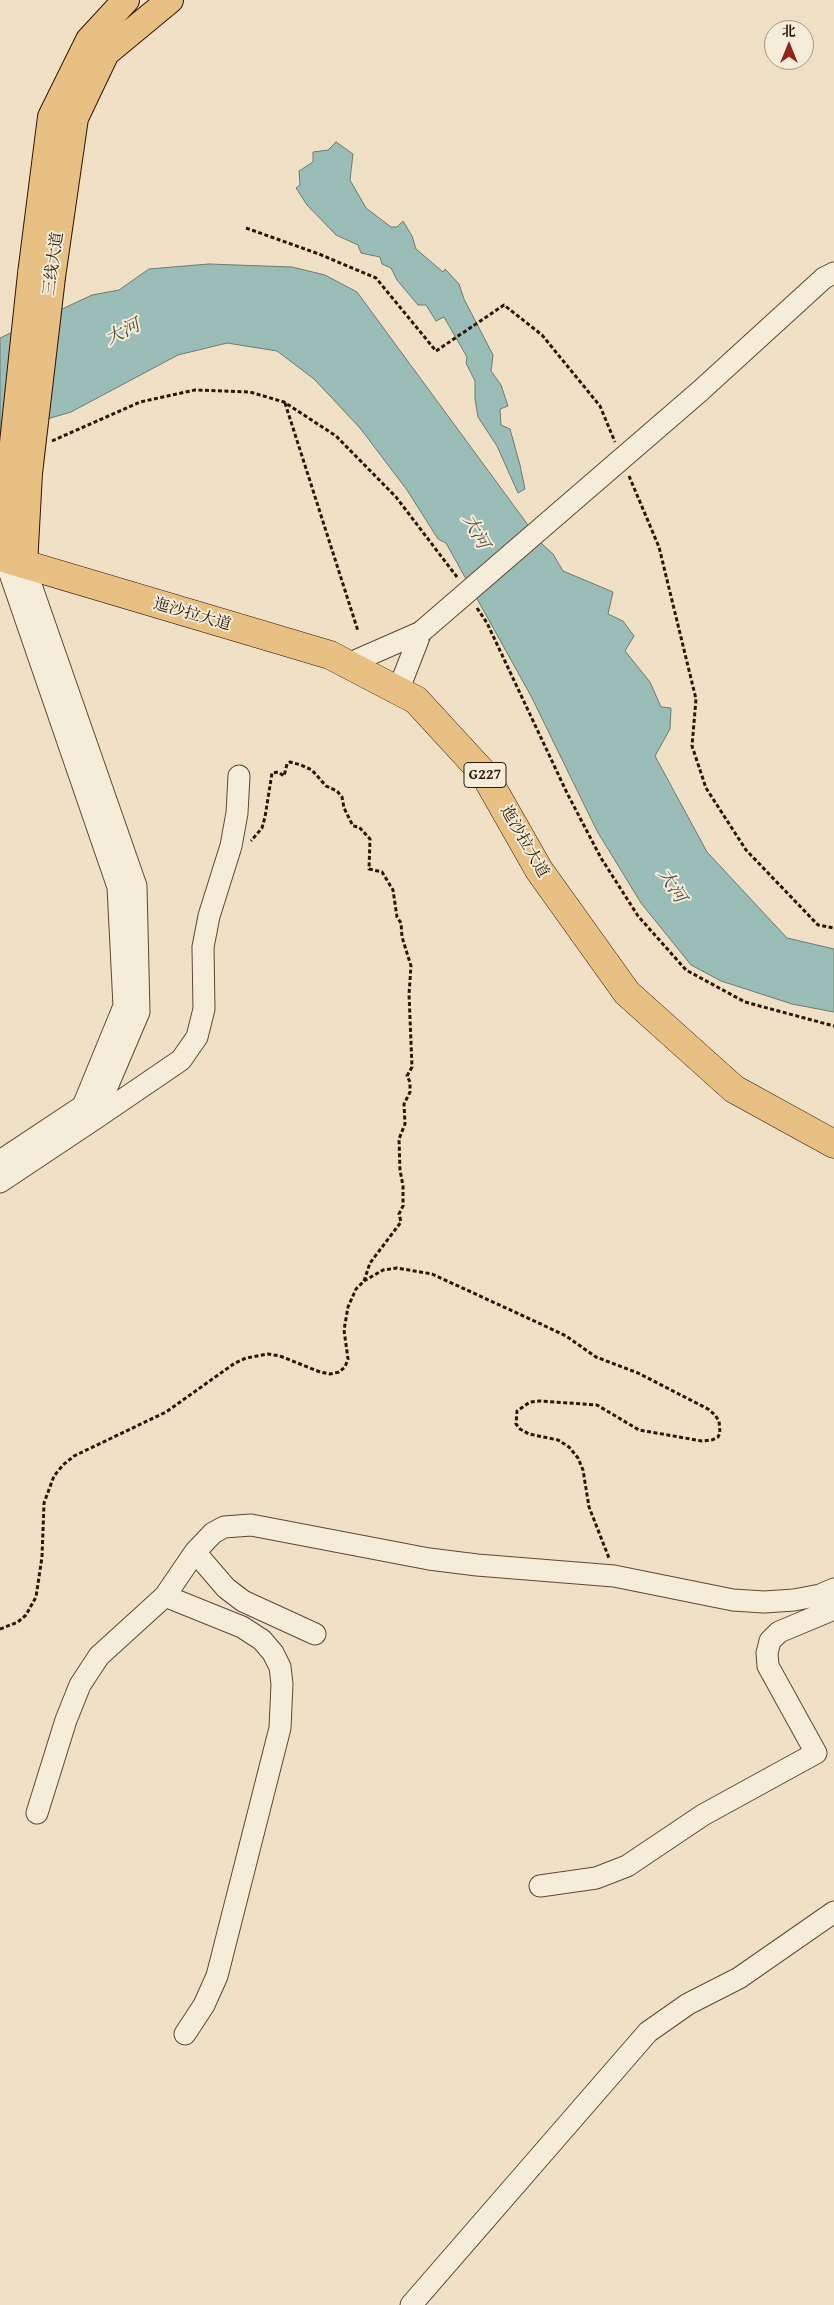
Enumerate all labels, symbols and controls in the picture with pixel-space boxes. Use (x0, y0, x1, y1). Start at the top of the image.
north arrow (764, 20, 814, 70)
text: 北 (782, 21, 796, 41)
street label: 三线大道 (40, 231, 68, 297)
water label: 大河 (102, 315, 144, 351)
water label: 大河 (457, 511, 493, 553)
street label: 迤沙拉大道 (151, 595, 233, 635)
road number: G227 (464, 762, 506, 788)
street label: 迤沙拉大道 (496, 803, 552, 881)
water label: 大河 (652, 865, 690, 907)

